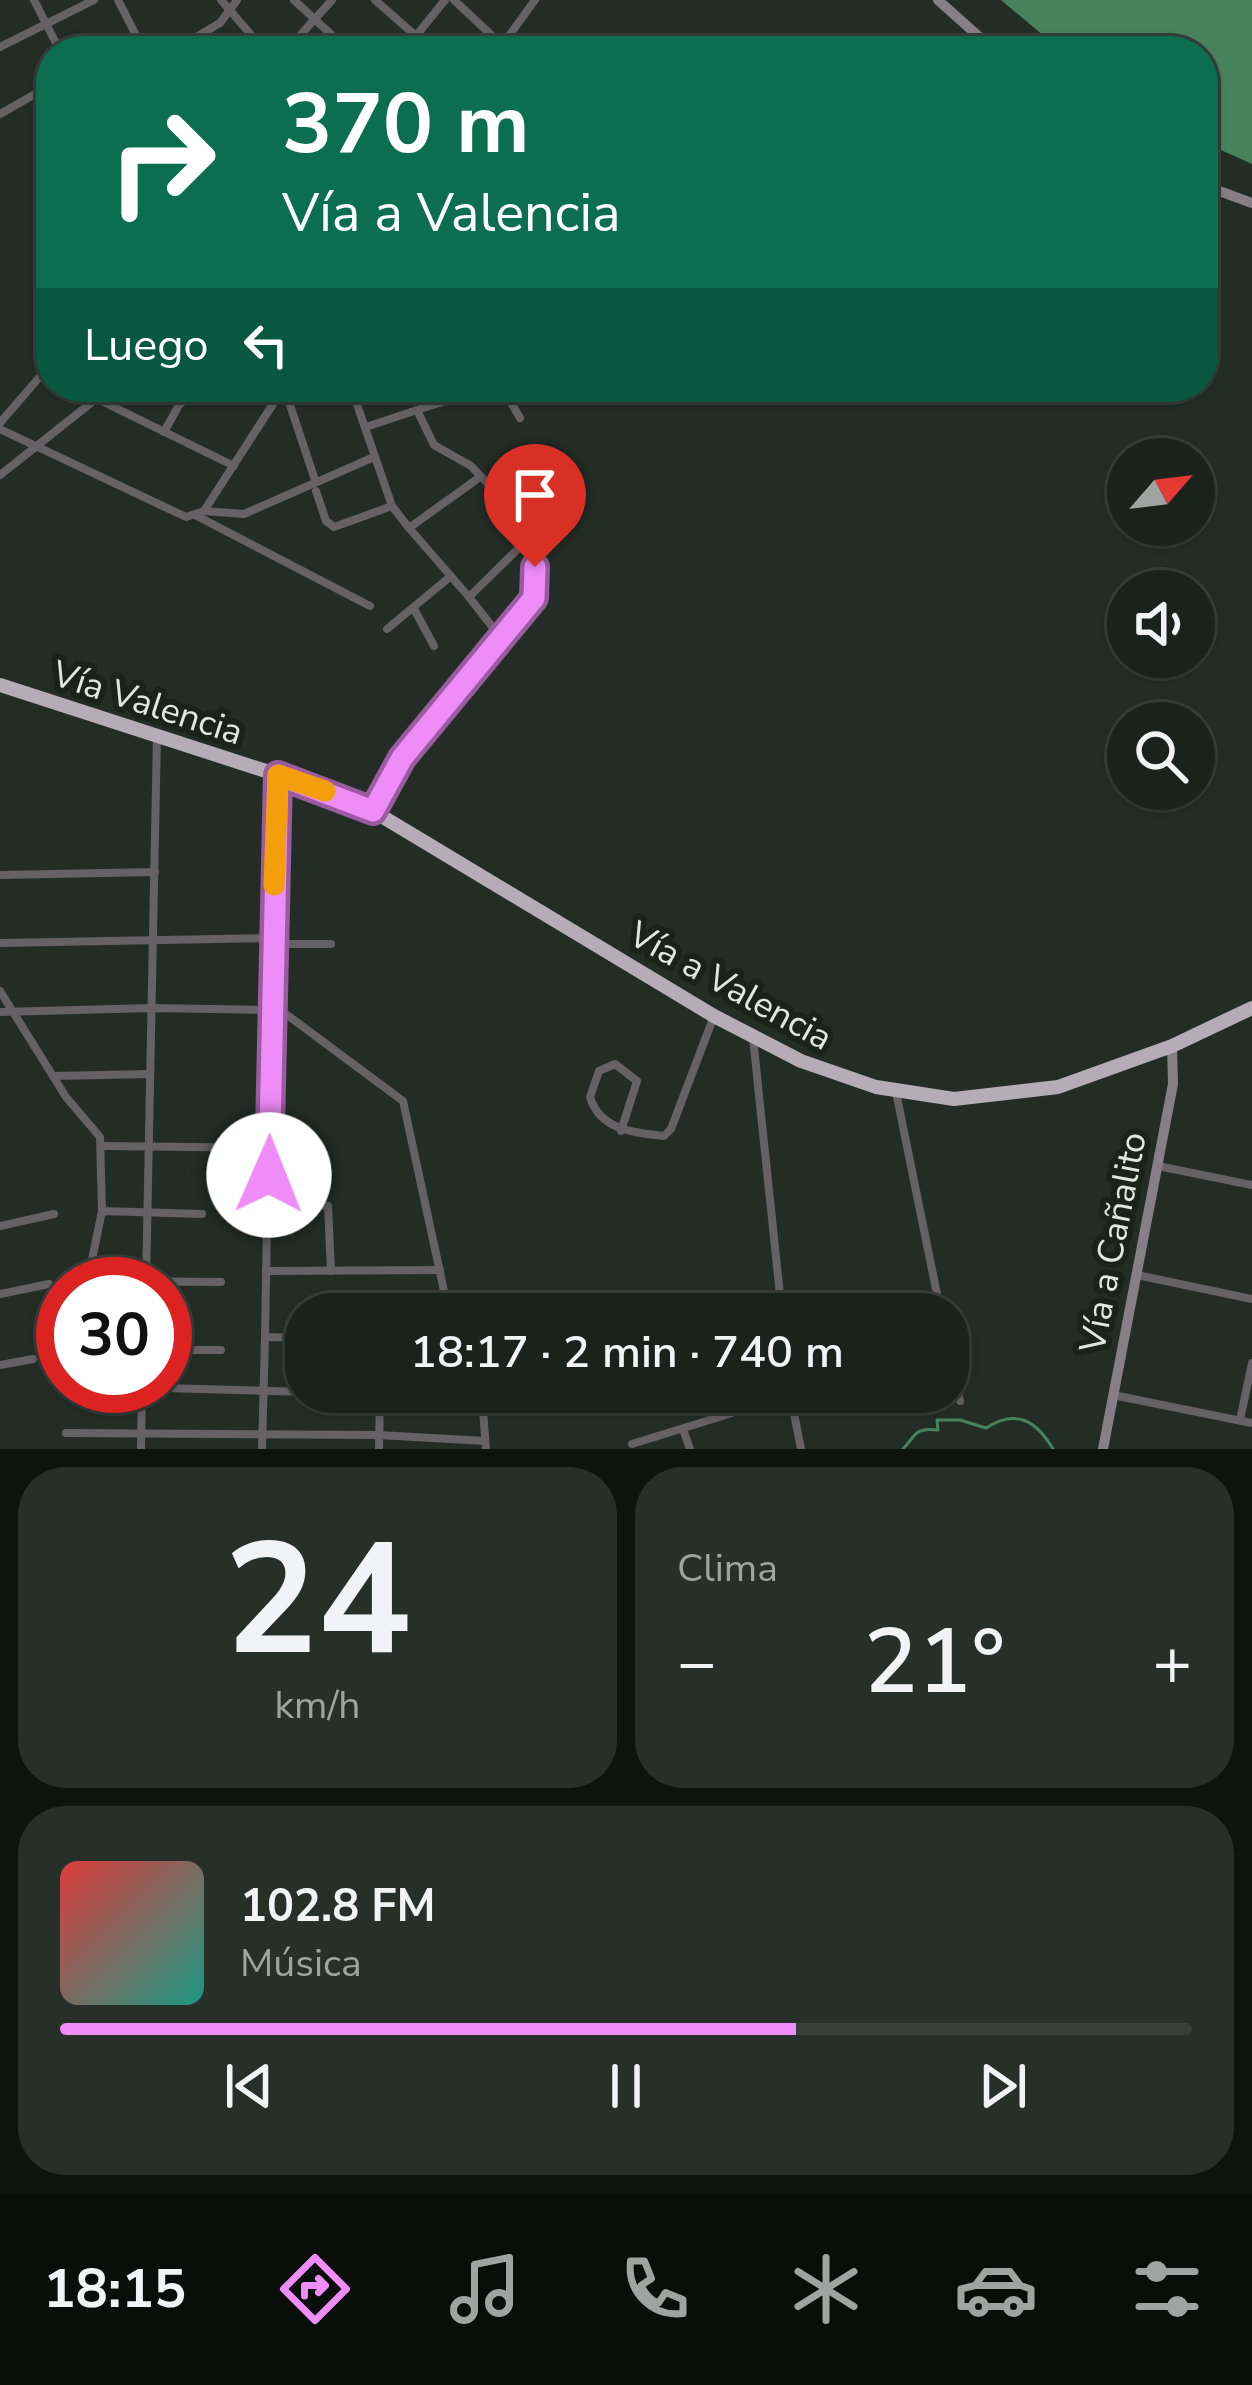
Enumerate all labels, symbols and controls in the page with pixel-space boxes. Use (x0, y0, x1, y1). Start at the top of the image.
text: 370 m (282, 67, 530, 182)
icon: right (84, 84, 240, 240)
text: Vía a Valencia (282, 176, 621, 250)
icon: left (233, 312, 299, 378)
text: Luego (84, 315, 209, 376)
north arrow (1107, 438, 1215, 546)
map controls (1107, 438, 1215, 810)
pin (484, 444, 586, 567)
icon: arrive (502, 462, 568, 528)
button: sound (1107, 570, 1215, 678)
street label: Vía Valencia (45, 649, 249, 757)
button: search (1107, 702, 1215, 810)
street label: Vía a Valencia (619, 910, 841, 1062)
position arrow (206, 1112, 332, 1238)
street label: Vía a Cañalito (1068, 1128, 1159, 1358)
speed limit sign: 30 (36, 1257, 192, 1413)
text: 18:17 · 2 min · 740 m (410, 1322, 844, 1383)
text: 24 (224, 1494, 411, 1707)
text: Clima (677, 1542, 778, 1595)
text: 21° (864, 1601, 1005, 1724)
text: − (677, 1618, 717, 1708)
text: + (1152, 1618, 1192, 1708)
text: km/h (275, 1679, 360, 1732)
text: 102.8 FM (240, 1876, 436, 1937)
text: Música (240, 1937, 362, 1990)
icon: previous (216, 2053, 282, 2119)
icon: pause (593, 2053, 659, 2119)
icon: next (970, 2053, 1036, 2119)
icon: directions (273, 2247, 357, 2331)
icon: music (443, 2247, 527, 2331)
icon: phone (613, 2247, 697, 2331)
icon: climate (784, 2247, 868, 2331)
icon: car (954, 2247, 1038, 2331)
icon: filters (1125, 2247, 1209, 2331)
text: 18:15 (43, 2252, 186, 2326)

